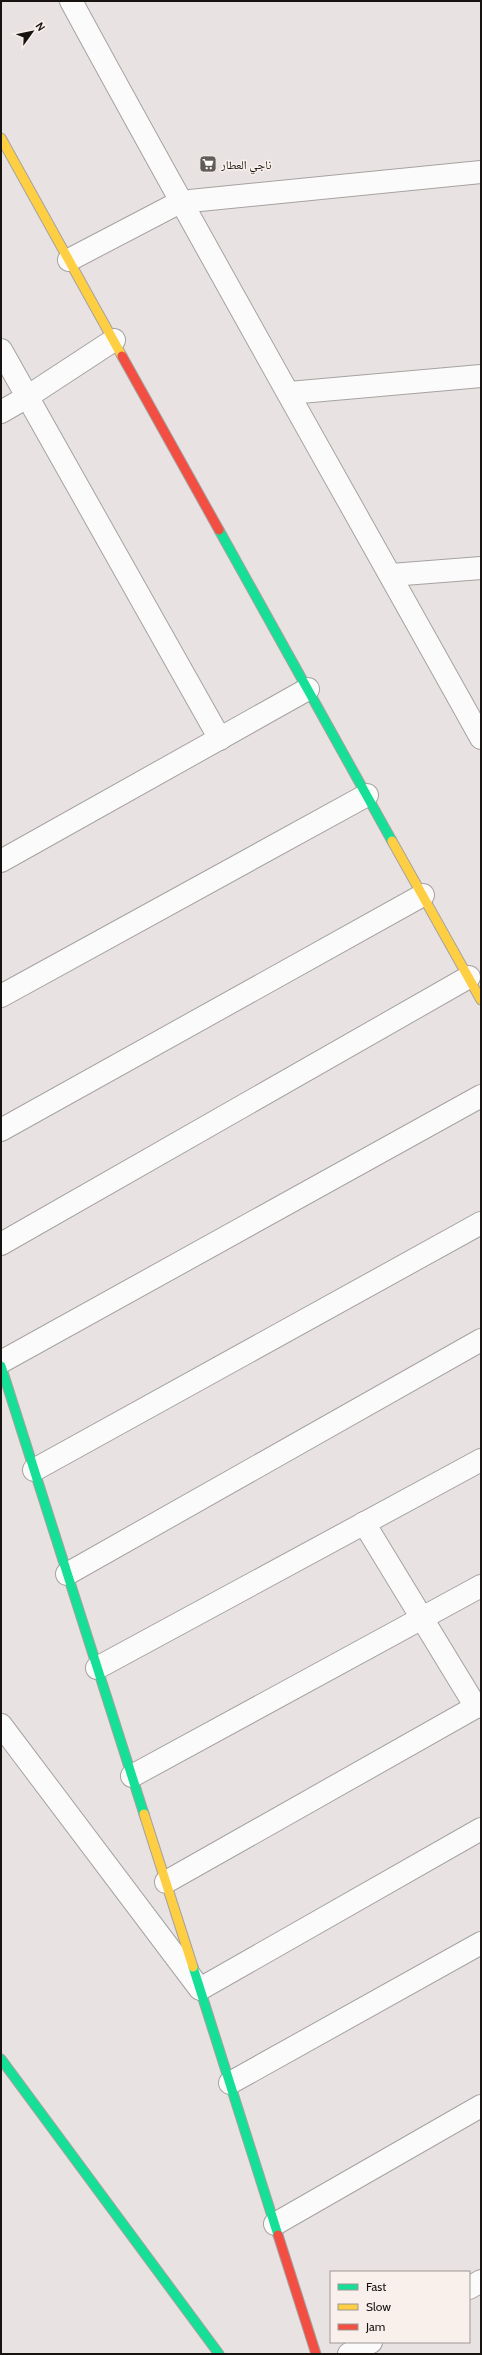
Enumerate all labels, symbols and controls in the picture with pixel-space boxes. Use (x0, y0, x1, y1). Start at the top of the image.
north arrow (12, 12, 52, 52)
text: N (32, 19, 48, 34)
supermarket icon: ناجي العطار (198, 154, 218, 174)
place label: ناجي العطار (220, 157, 272, 175)
legend (330, 2271, 470, 2343)
text: Fast (366, 2279, 386, 2294)
text: Slow (366, 2299, 391, 2314)
text: Jam (365, 2319, 385, 2334)

